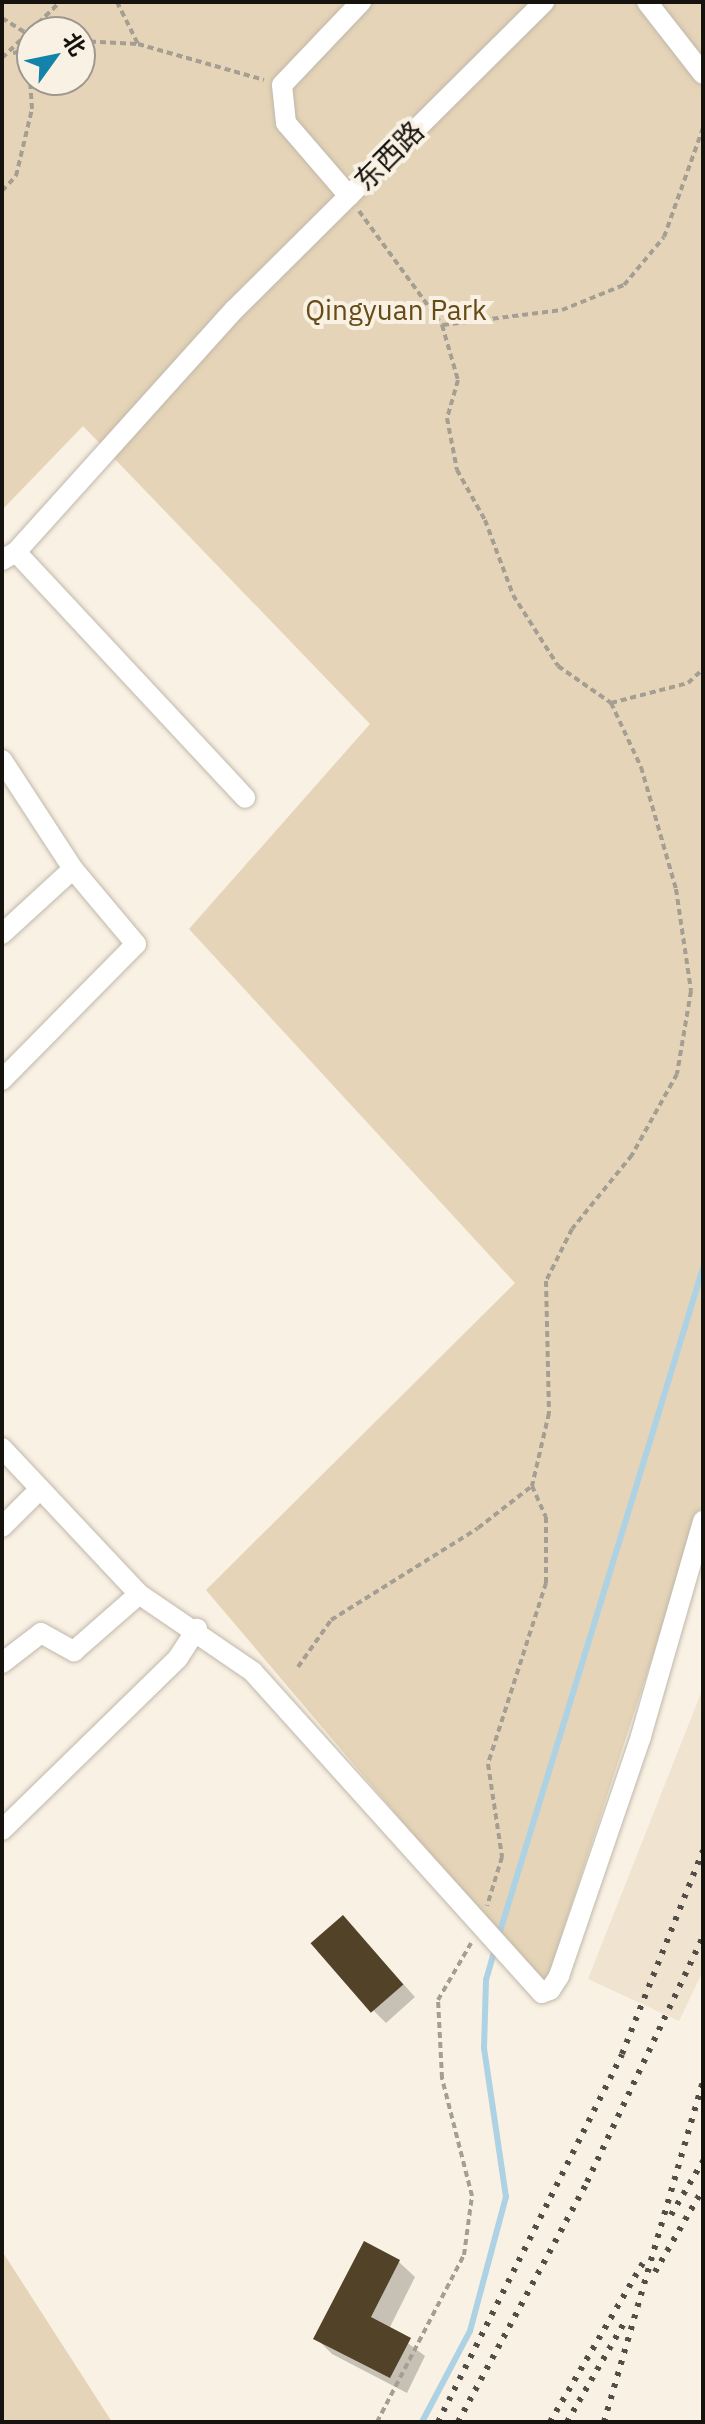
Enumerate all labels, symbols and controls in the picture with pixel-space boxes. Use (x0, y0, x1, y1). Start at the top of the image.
north arrow (16, 16, 96, 96)
text: 北 (57, 27, 93, 61)
street label: 东西路 (347, 114, 431, 198)
park label: Qingyuan Park (305, 293, 487, 327)

